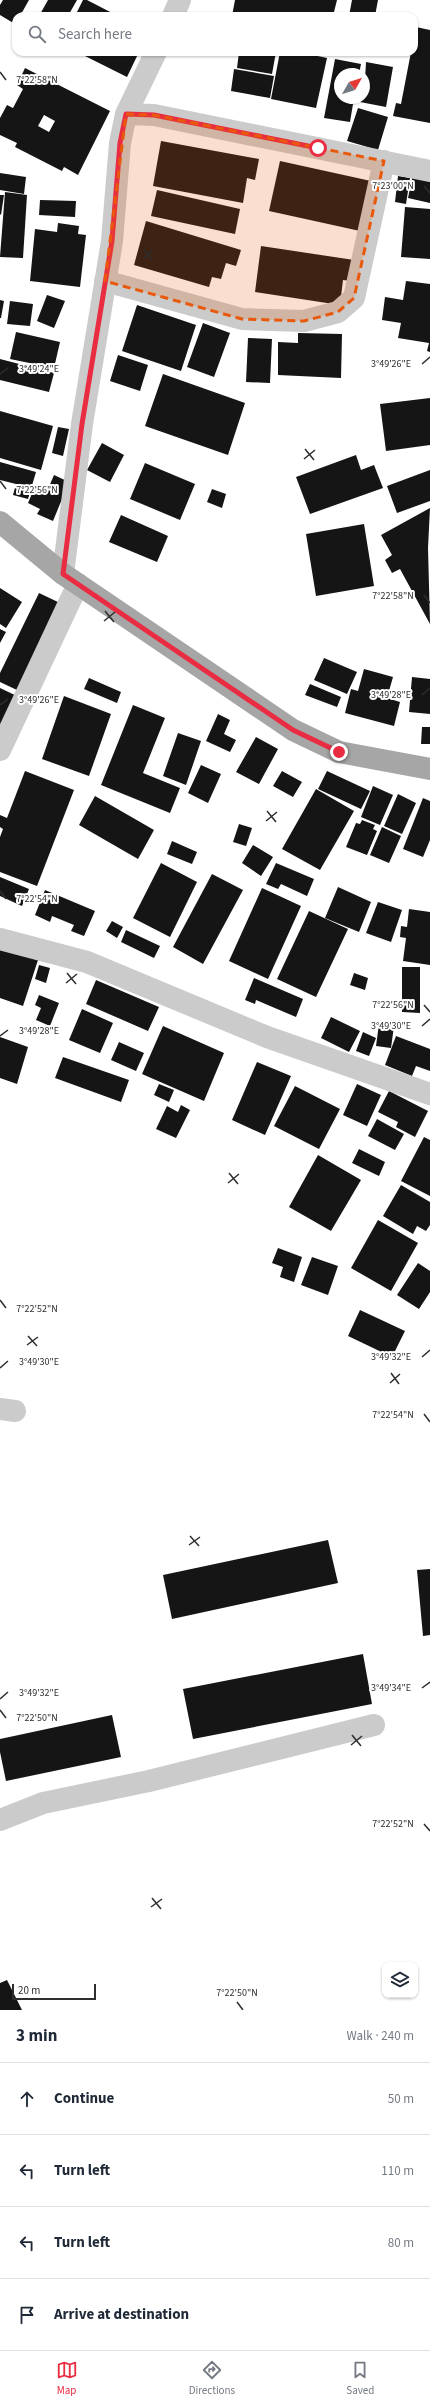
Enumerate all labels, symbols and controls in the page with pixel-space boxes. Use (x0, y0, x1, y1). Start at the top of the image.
search box (12, 12, 418, 56)
icon: search (26, 23, 48, 45)
text: Search here (58, 24, 132, 45)
north arrow (334, 68, 370, 104)
text: 7°22'58"N (16, 73, 58, 87)
route start (309, 139, 327, 157)
text: 7°23'00"N (372, 179, 414, 193)
text: 3°49'26"E (371, 357, 411, 371)
text: 3°49'24"E (19, 362, 59, 376)
text: 7°22'56"N (16, 483, 58, 497)
text: 7°22'58"N (372, 589, 414, 603)
text: 3°49'28"E (371, 688, 411, 702)
text: 3°49'26"E (19, 693, 59, 707)
route end (330, 743, 348, 761)
text: 7°22'54"N (16, 892, 58, 906)
text: 7°22'56"N (372, 998, 414, 1012)
text: 3°49'30"E (371, 1019, 411, 1033)
text: 3°49'28"E (19, 1024, 59, 1038)
text: 7°22'52"N (16, 1302, 58, 1316)
text: 3°49'32"E (371, 1350, 411, 1364)
text: 3°49'30"E (19, 1355, 59, 1369)
text: 7°22'54"N (372, 1408, 414, 1422)
text: 3°49'34"E (371, 1681, 411, 1695)
text: 3°49'32"E (19, 1686, 59, 1700)
text: 7°22'50"N (16, 1711, 58, 1725)
text: 7°22'52"N (372, 1817, 414, 1831)
map controls (382, 1962, 418, 1998)
button: layers (382, 1962, 418, 1998)
scale bar (12, 1982, 96, 2001)
text: 20 m (18, 1983, 40, 1998)
text: 7°22'50"N (216, 1986, 258, 2000)
text: 3 min (16, 2024, 57, 2048)
text: Walk · 240 m (346, 2027, 414, 2045)
icon: ahead (16, 2088, 38, 2110)
text: Continue (54, 2088, 114, 2109)
text: 50 m (388, 2090, 414, 2108)
icon: left (16, 2160, 38, 2182)
text: Turn left (54, 2160, 110, 2181)
text: 110 m (381, 2162, 414, 2180)
icon: left (16, 2232, 38, 2254)
text: Turn left (54, 2232, 110, 2253)
text: 80 m (388, 2234, 414, 2252)
icon: arrive (16, 2304, 38, 2326)
text: Arrive at destination (54, 2304, 189, 2325)
tab: Map (56, 2359, 78, 2398)
tab: Directions (189, 2359, 235, 2398)
tab: Saved (346, 2359, 374, 2398)

